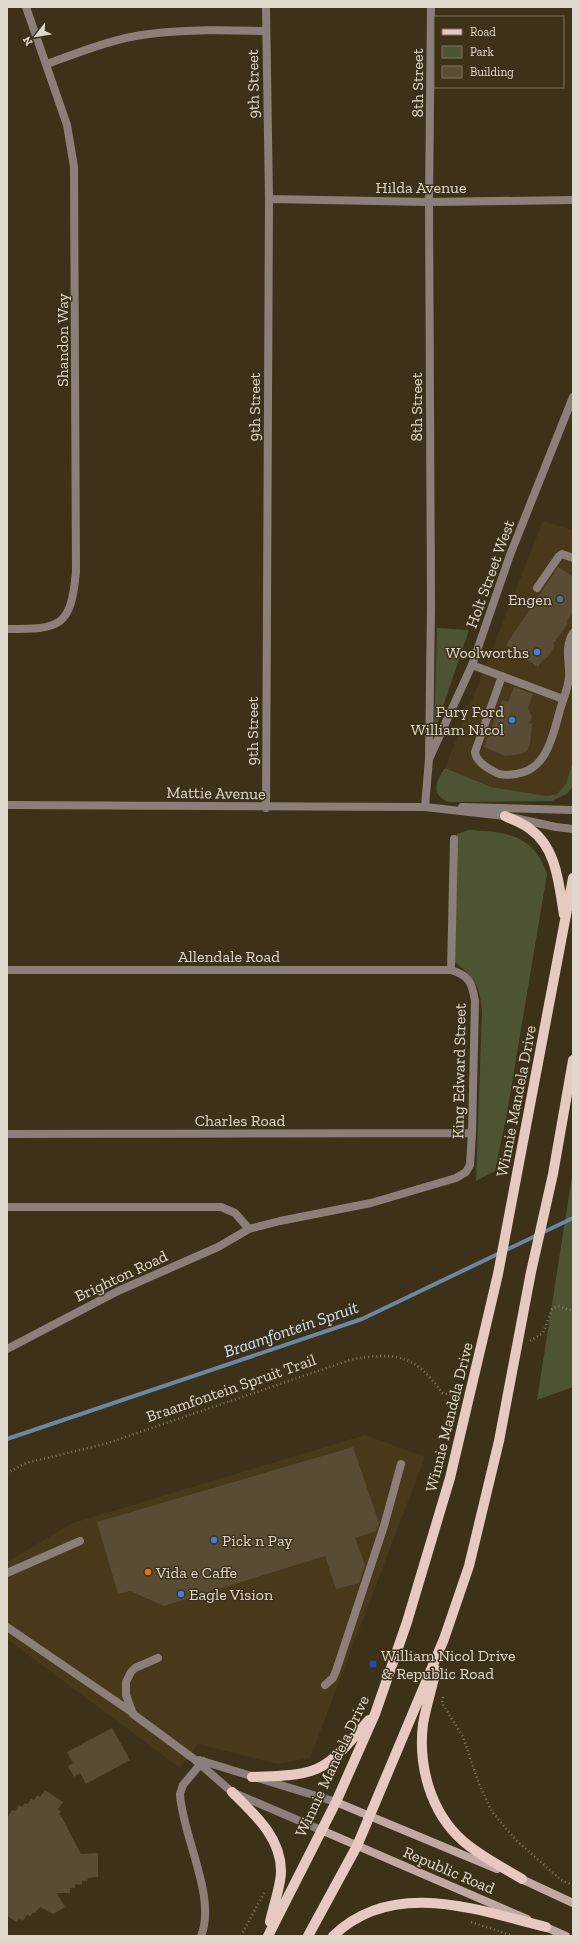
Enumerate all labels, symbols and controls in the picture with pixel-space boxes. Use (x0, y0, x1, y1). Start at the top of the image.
north arrow (16, 16, 56, 56)
legend (434, 16, 564, 88)
text: Road (470, 25, 496, 39)
text: N (20, 33, 36, 48)
text: Park (470, 45, 495, 59)
street label: 8th Street (408, 48, 427, 118)
street label: 9th Street (243, 49, 263, 119)
text: Building (470, 65, 514, 79)
street label: Hilda Avenue (375, 178, 467, 197)
street label: Shandon Way (53, 292, 72, 387)
street label: 9th Street (245, 372, 264, 442)
street label: 8th Street (407, 372, 426, 442)
street label: Holt Street West (462, 517, 518, 631)
place label: Engen (508, 590, 553, 609)
marker: Engen (555, 594, 565, 604)
place label: Woolworths (445, 643, 529, 662)
marker: Woolworths (532, 647, 542, 657)
street label: 9th Street (243, 696, 262, 766)
place label: Fury Ford William Nicol (411, 702, 504, 739)
marker: Fury Ford William Nicol (507, 715, 517, 725)
street label: Mattie Avenue (166, 783, 266, 803)
street label: Allendale Road (178, 947, 280, 966)
street label: King Edward Street (448, 1003, 470, 1139)
street label: Winnie Mandela Drive (492, 1024, 540, 1178)
street label: Charles Road (195, 1111, 285, 1130)
street label: Brighton Road (72, 1246, 170, 1306)
water label: Braamfontein Spruit (221, 1297, 361, 1361)
street label: Winnie Mandela Drive (421, 1340, 477, 1494)
street label: Braamfontein Spruit Trail (144, 1350, 318, 1426)
place label: Pick n Pay (222, 1531, 293, 1550)
marker: Pick n Pay (209, 1535, 219, 1545)
place label: Vida e Caffe (155, 1563, 237, 1582)
marker: Vida e Caffe (143, 1567, 153, 1577)
place label: Eagle Vision (189, 1585, 274, 1604)
marker: Eagle Vision (176, 1589, 186, 1599)
place label: William Nicol Drive & Republic Road (381, 1646, 515, 1683)
marker: William Nicol Drive & Republic Road (368, 1659, 378, 1669)
street label: Winnie Mandela Drive (291, 1692, 373, 1840)
street label: Republic Road (400, 1842, 498, 1898)

